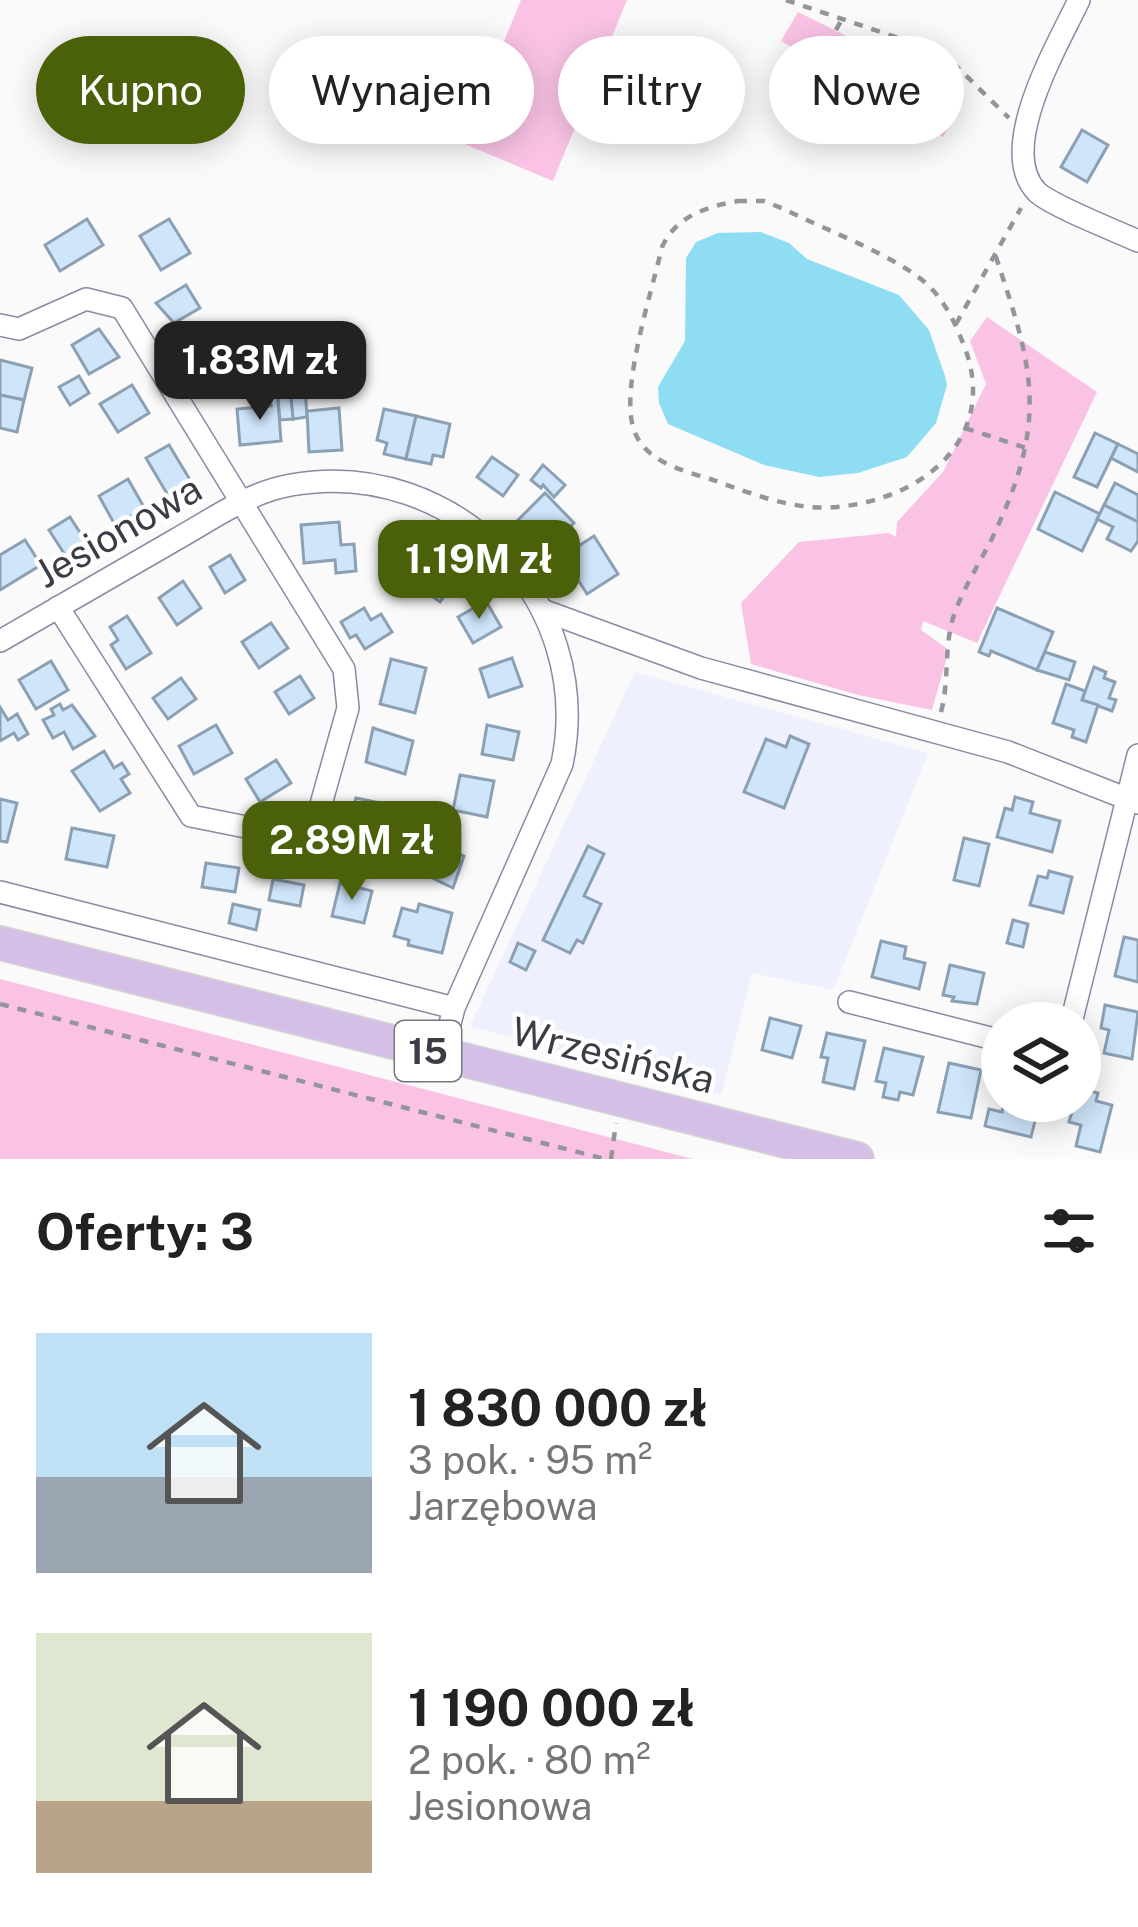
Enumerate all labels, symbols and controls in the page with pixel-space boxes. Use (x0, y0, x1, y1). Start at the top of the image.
chip: Kupno (36, 36, 245, 144)
chip: Wynajem (269, 36, 534, 144)
chip: Filtry (558, 36, 745, 144)
chip: Nowe (769, 36, 964, 144)
pin: 1.83M zł (136, 321, 384, 423)
text: 1.83M zł (181, 337, 339, 383)
street label: Jesionowa (27, 465, 209, 597)
pin: 1.19M zł (355, 520, 603, 622)
text: 1.19M zł (405, 536, 553, 582)
pin: 2.89M zł (228, 801, 476, 903)
text: 2.89M zł (269, 817, 435, 863)
map controls (981, 1002, 1101, 1122)
button: layers (981, 1002, 1101, 1122)
street label: Wrzesińska (507, 1008, 719, 1102)
road number: 15 (395, 1021, 461, 1081)
icon: filters (1036, 1198, 1102, 1264)
text: Oferty: 3 (36, 1202, 254, 1261)
text: 1 830 000 zł (408, 1378, 708, 1437)
icon: home (132, 1381, 276, 1525)
text: 3 pok. · 95 m² (408, 1437, 652, 1483)
text: Jarzębowa (408, 1483, 598, 1529)
text: 1 190 000 zł (408, 1678, 695, 1737)
icon: home (132, 1681, 276, 1825)
text: 2 pok. · 80 m² (408, 1737, 650, 1783)
text: Jesionowa (408, 1783, 592, 1829)

